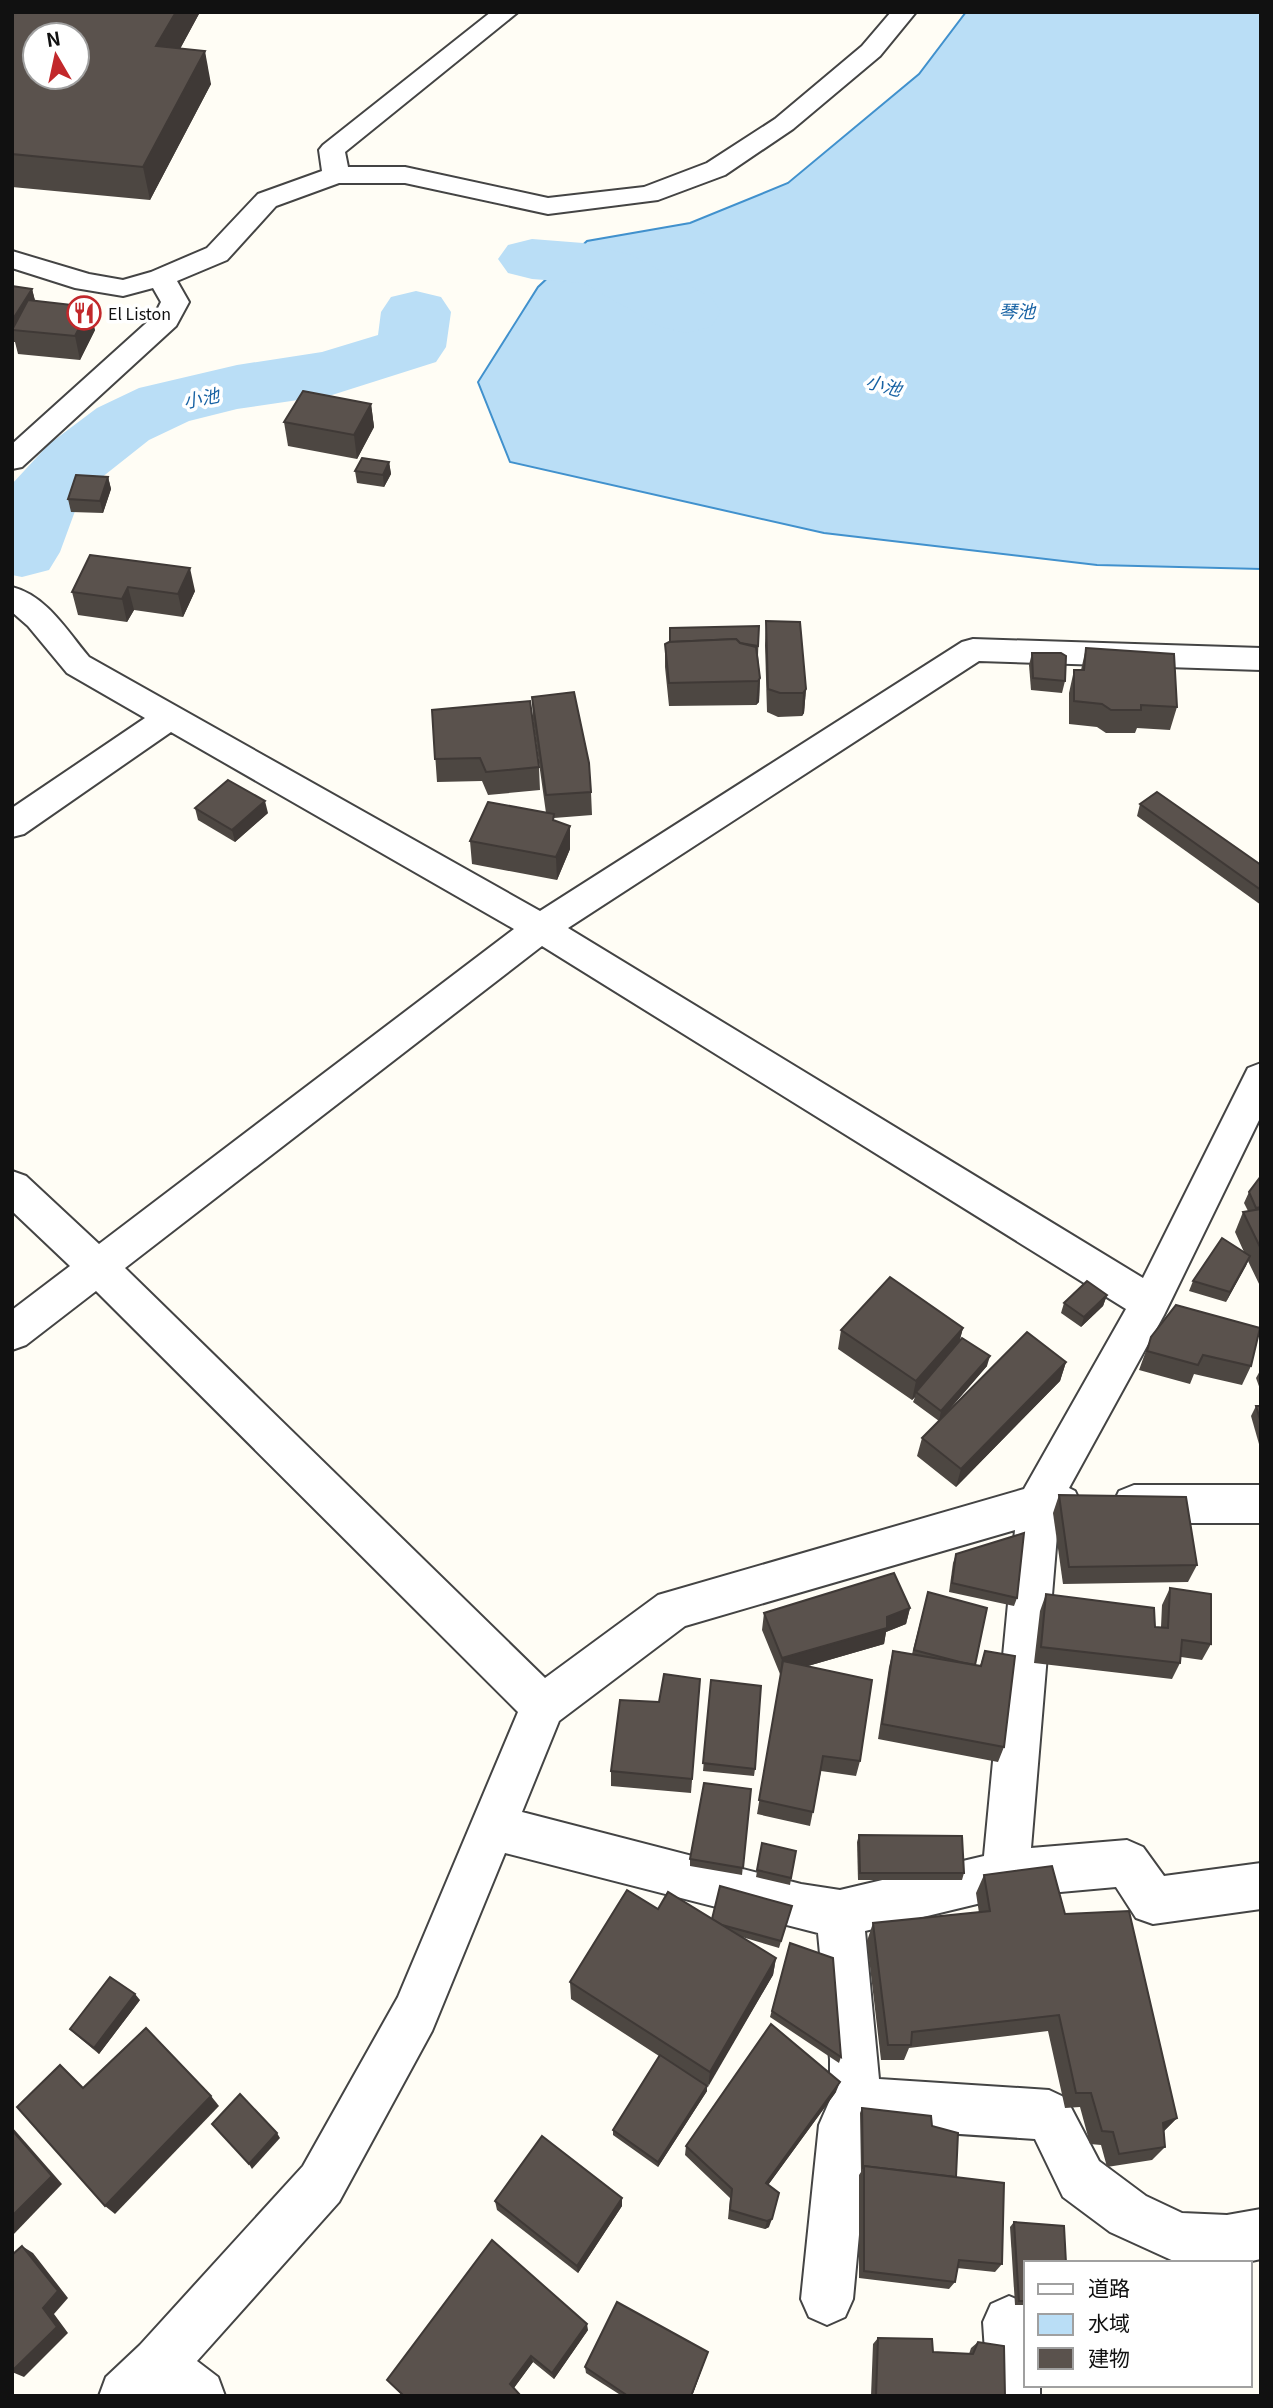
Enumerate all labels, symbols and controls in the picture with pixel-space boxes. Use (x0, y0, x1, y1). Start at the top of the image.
north arrow (21, 21, 91, 91)
text: N (44, 23, 62, 52)
restaurant icon: El Liston (65, 294, 103, 332)
water label: 琴池 (999, 297, 1037, 323)
place label: El Liston (108, 301, 171, 325)
water label: 小池 (863, 367, 907, 402)
water label: 小池 (181, 380, 223, 413)
legend (1024, 2261, 1252, 2387)
text: 道路 (1088, 2272, 1130, 2302)
text: 水域 (1088, 2307, 1130, 2337)
text: 建物 (1088, 2342, 1130, 2372)

